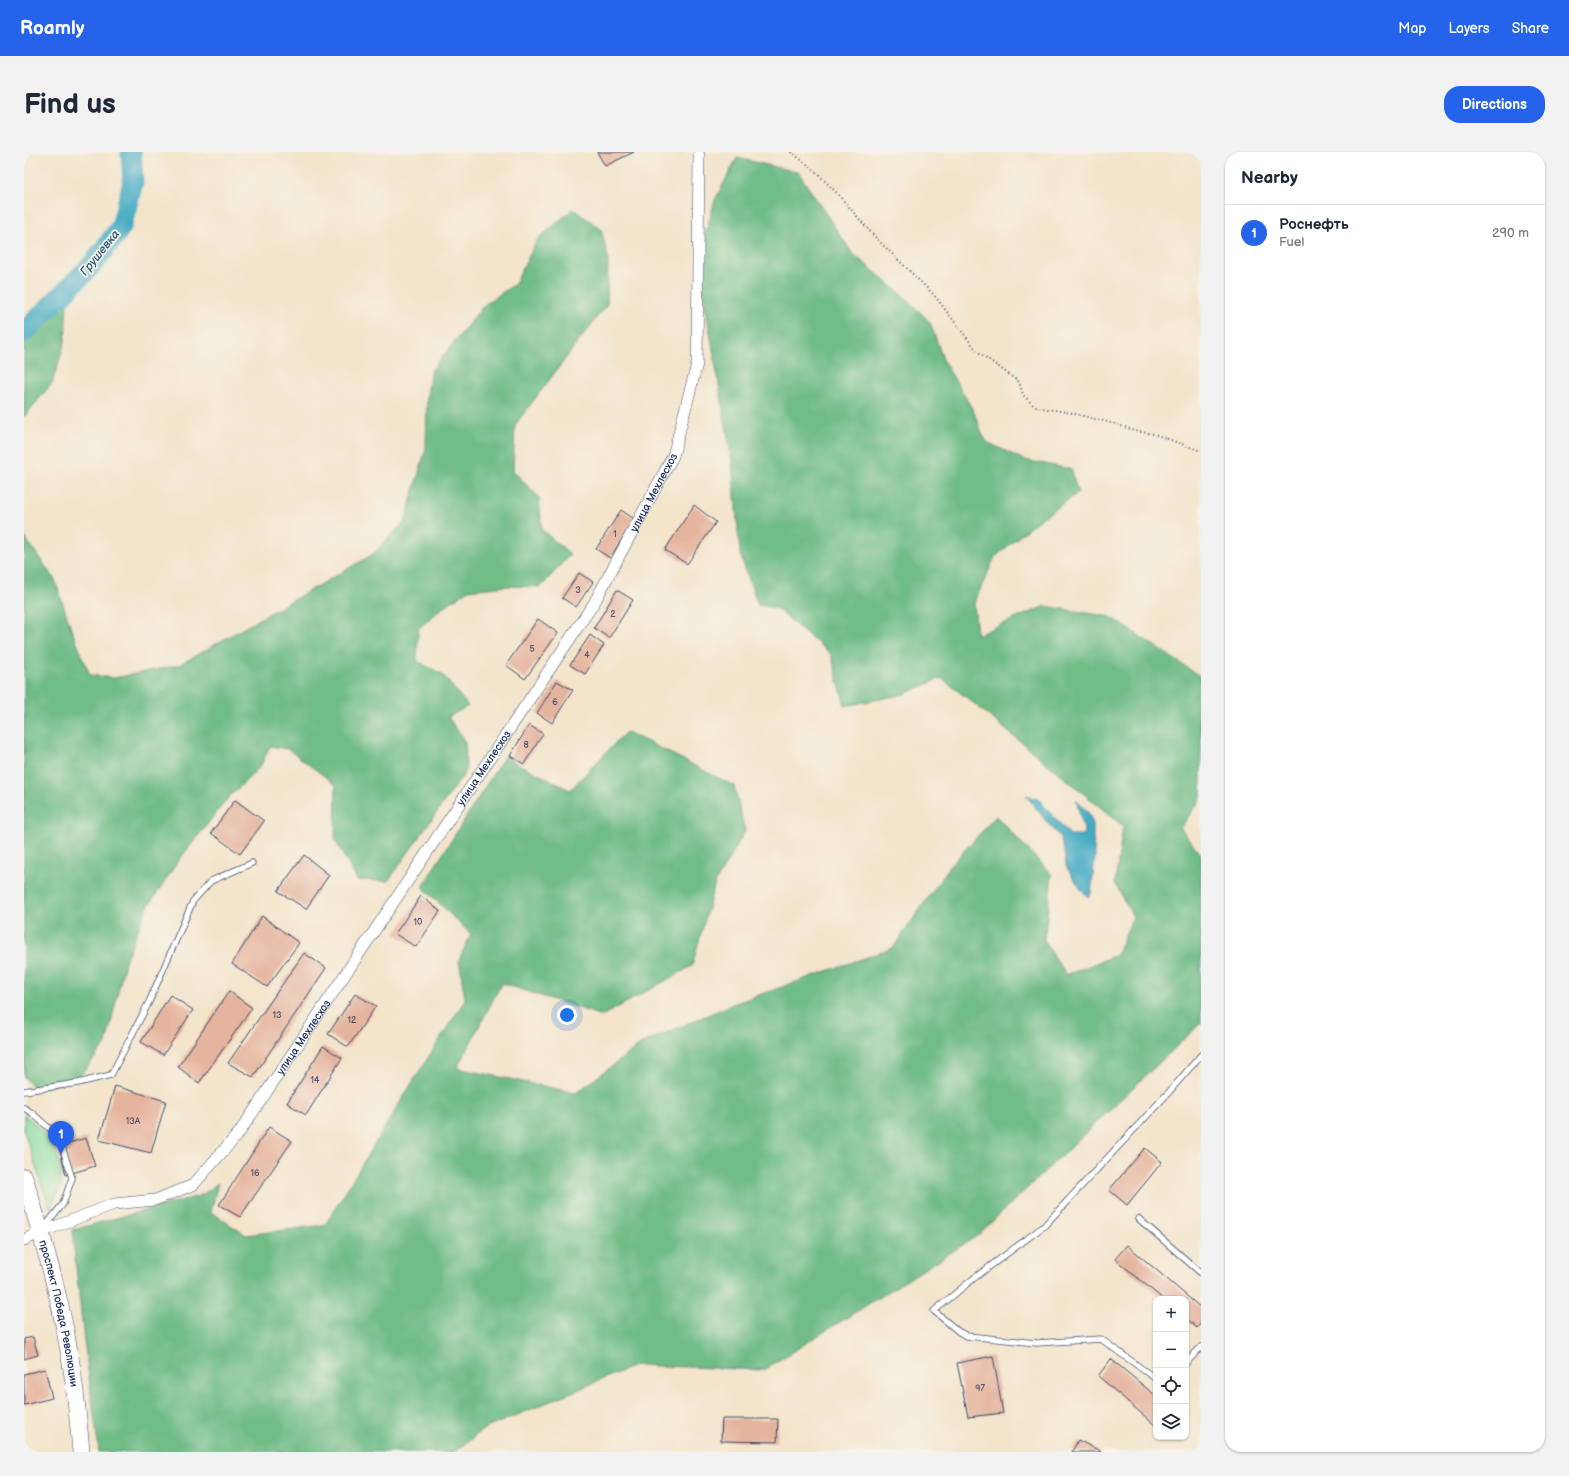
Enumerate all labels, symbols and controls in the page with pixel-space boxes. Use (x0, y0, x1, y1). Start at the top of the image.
text: Roamly (20, 17, 84, 40)
text: Map (1398, 20, 1426, 37)
text: Layers (1448, 20, 1490, 37)
text: Share (1512, 20, 1549, 37)
button: Directions (1444, 86, 1545, 123)
text: Find us (24, 88, 116, 121)
text: Nearby (1241, 168, 1298, 188)
text: Роснефть (1279, 215, 1349, 234)
text: 1 (1251, 225, 1257, 241)
text: 290 m (1492, 225, 1529, 241)
water label: Грушевка (77, 227, 123, 279)
text: Fuel (1279, 234, 1304, 250)
street label: улица Мехлесхоз (627, 451, 680, 534)
house number: 1 (613, 529, 617, 540)
house number: 3 (575, 585, 581, 596)
house number: 2 (610, 609, 616, 620)
house number: 5 (529, 644, 535, 655)
house number: 4 (584, 650, 590, 661)
house number: 6 (552, 697, 558, 708)
street label: улица Мехлесхоз (454, 728, 513, 808)
house number: 8 (523, 740, 529, 751)
house number: 10 (414, 917, 422, 928)
street label: улица Мехлесхоз (274, 997, 333, 1077)
your location (557, 1005, 577, 1025)
house number: 13 (272, 1010, 282, 1021)
house number: 12 (348, 1015, 357, 1026)
house number: 14 (311, 1075, 320, 1086)
house number: 13А (126, 1116, 141, 1127)
pin: 1 (48, 1121, 74, 1154)
house number: 16 (251, 1168, 260, 1179)
street label: проспект Победа Революции (37, 1238, 81, 1388)
map controls (1153, 1296, 1189, 1440)
button: + (1153, 1296, 1189, 1332)
button: − (1153, 1332, 1189, 1368)
button: locate (1153, 1368, 1189, 1404)
house number: 97 (975, 1383, 985, 1394)
button: layers (1153, 1404, 1189, 1440)

